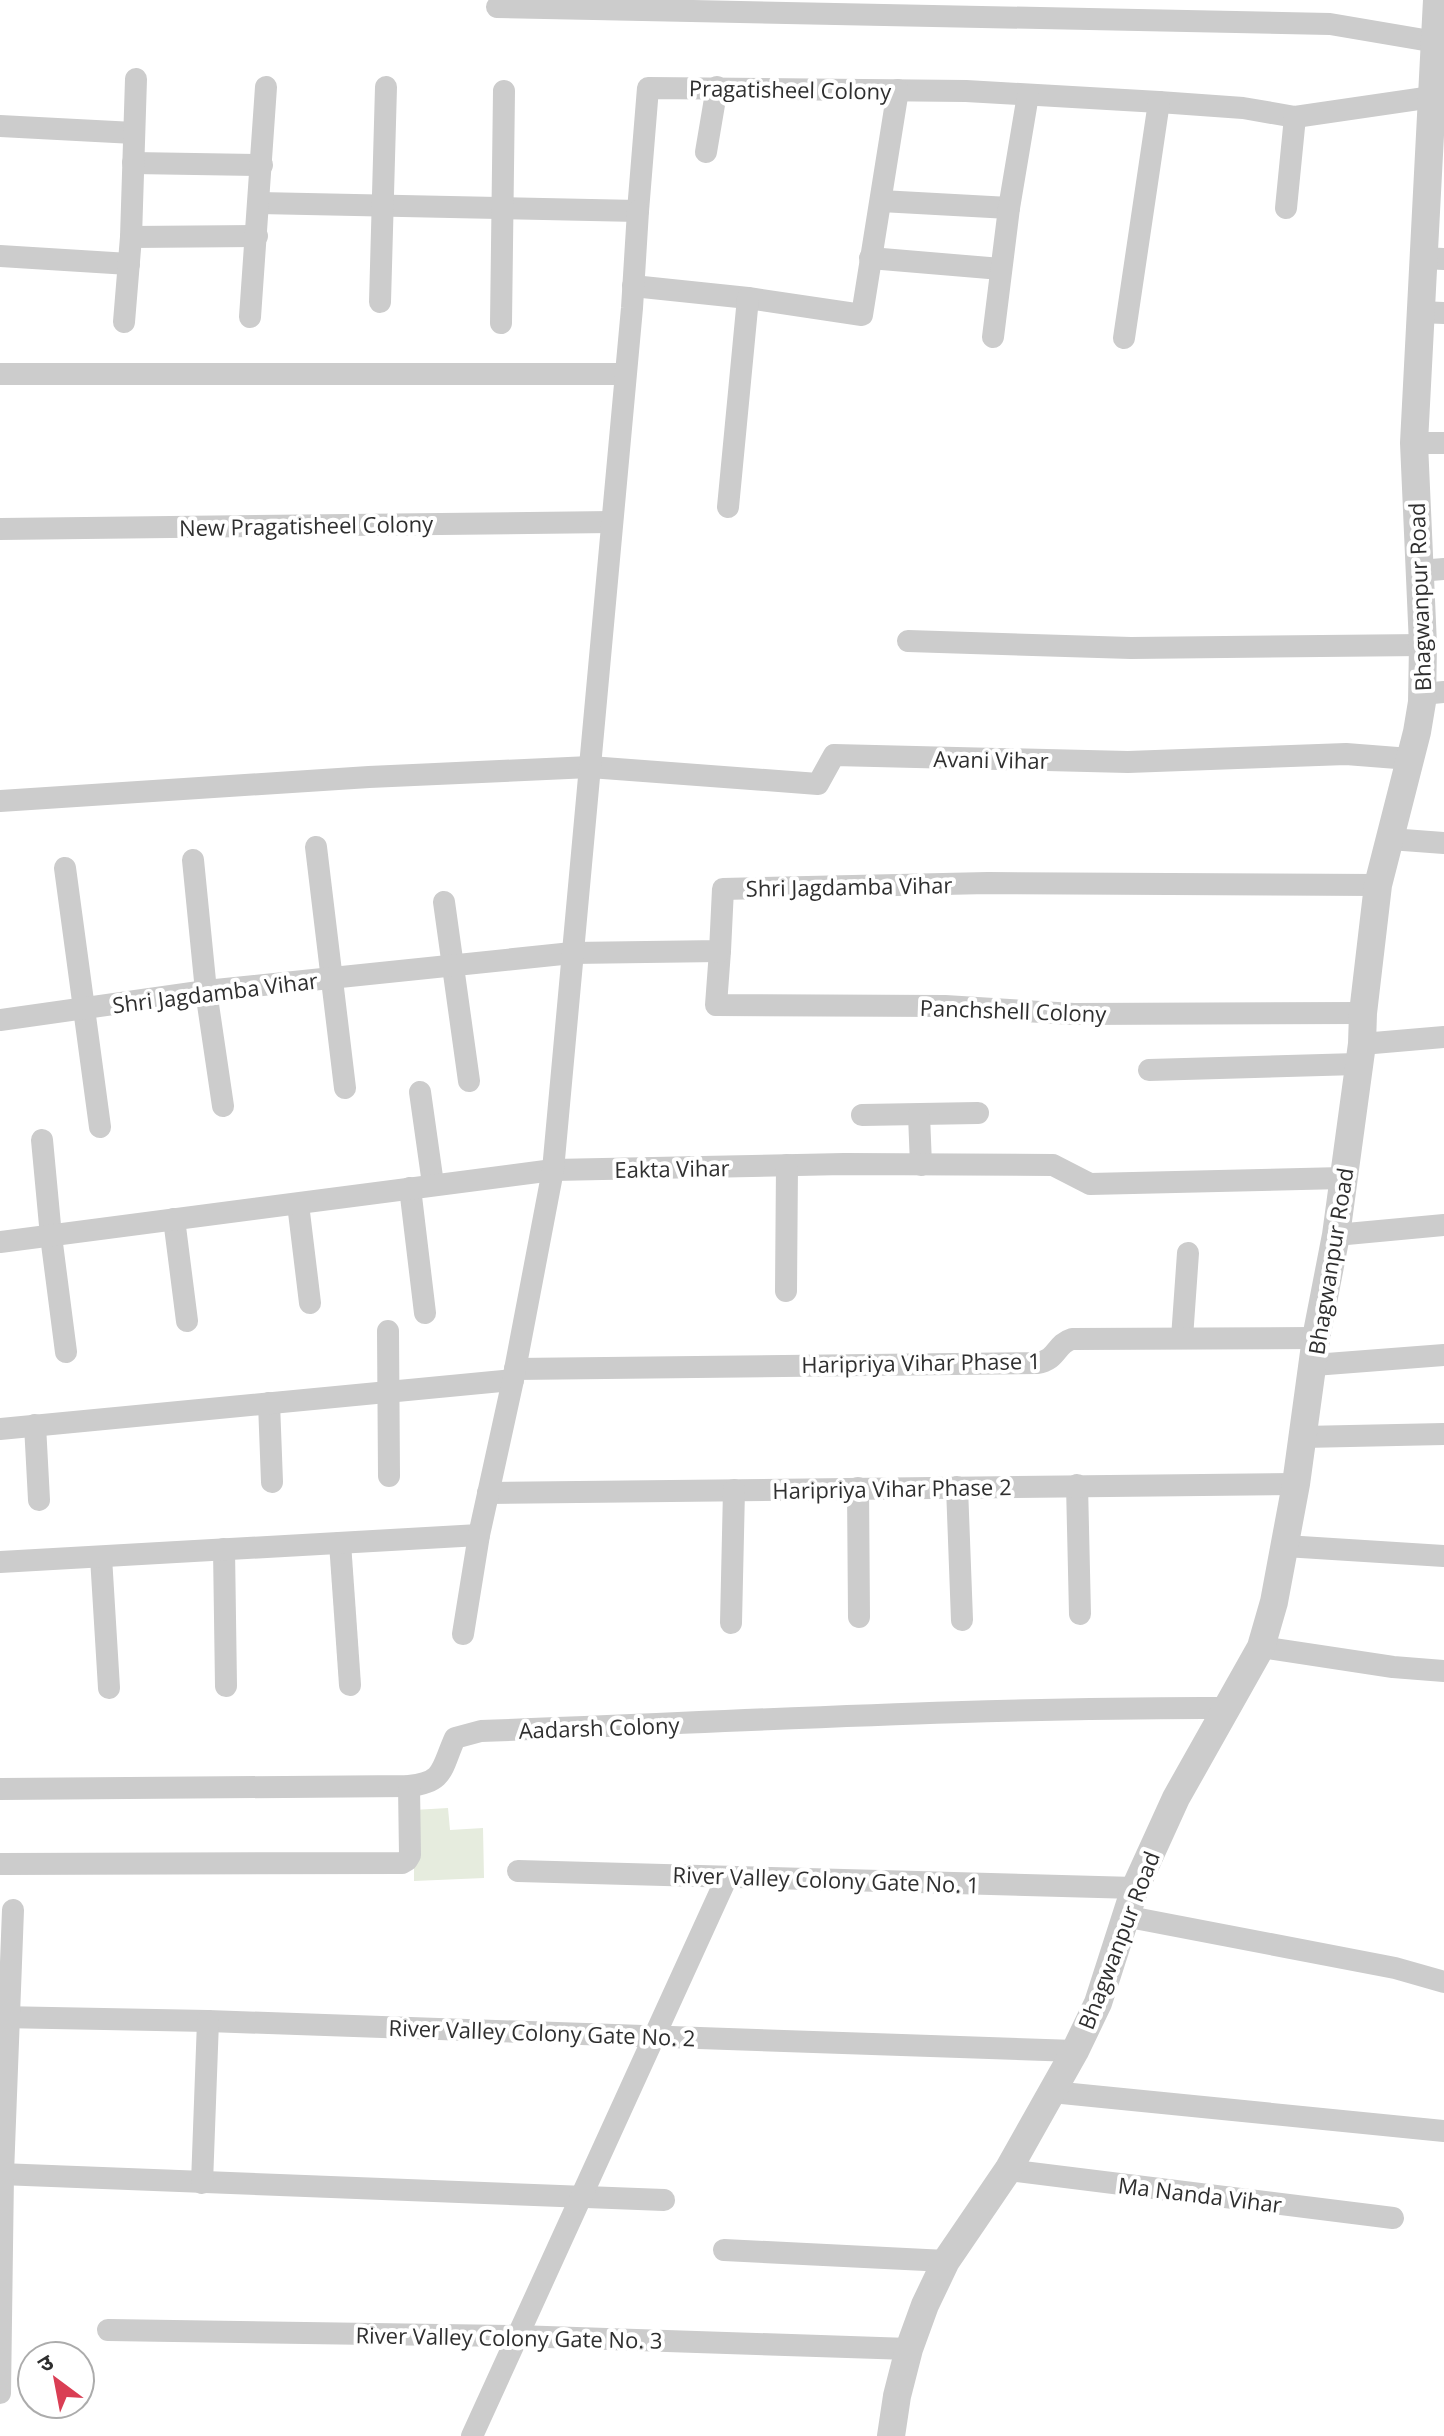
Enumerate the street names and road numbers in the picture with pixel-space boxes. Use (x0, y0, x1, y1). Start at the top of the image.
street label: Pragatisheel Colony (689, 72, 892, 106)
street label: Bhagwanpur Road (1401, 502, 1437, 692)
street label: New Pragatisheel Colony (179, 508, 434, 542)
street label: Avani Vihar (933, 743, 1049, 775)
street label: Shri Jagdamba Vihar (745, 869, 953, 903)
street label: Shri Jagdamba Vihar (111, 965, 319, 1019)
street label: Panchshell Colony (919, 992, 1108, 1028)
street label: Eakta Vihar (614, 1152, 730, 1184)
street label: Bhagwanpur Road (1300, 1165, 1360, 1357)
street label: Haripriya Vihar Phase 1 (801, 1345, 1041, 1379)
street label: Haripriya Vihar Phase 2 (772, 1471, 1012, 1505)
street label: Aadarsh Colony (518, 1709, 681, 1745)
street label: Bhagwanpur Road (1070, 1846, 1166, 2034)
street label: River Valley Colony Gate No. 1 (672, 1859, 980, 1899)
street label: River Valley Colony Gate No. 2 (388, 2012, 696, 2052)
street label: Ma Nanda Vihar (1116, 2169, 1284, 2219)
street label: River Valley Colony Gate No. 3 (355, 2319, 663, 2355)

